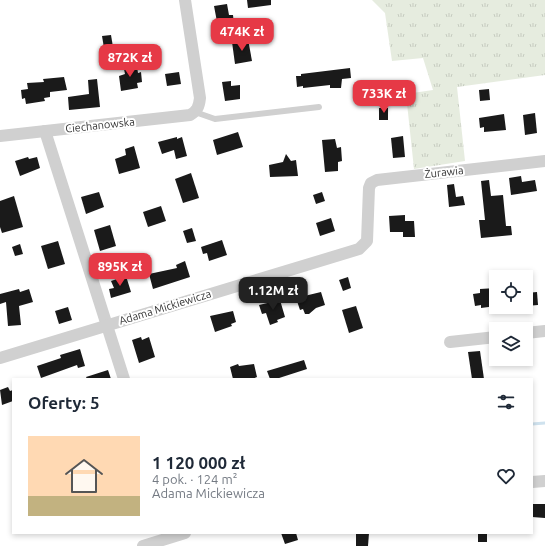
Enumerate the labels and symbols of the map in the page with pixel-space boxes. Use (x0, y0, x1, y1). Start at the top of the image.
pin: 474K zł (205, 18, 279, 52)
pin: 872K zł (93, 44, 167, 78)
pin: 733K zł (347, 80, 421, 114)
street label: Ciechanowska (65, 115, 135, 135)
street label: Żurawia (424, 164, 464, 180)
pin: 895K zł (83, 253, 157, 287)
pin: 1.12M zł (232, 277, 314, 311)
street label: Adama Mickiewicza (118, 287, 212, 327)

